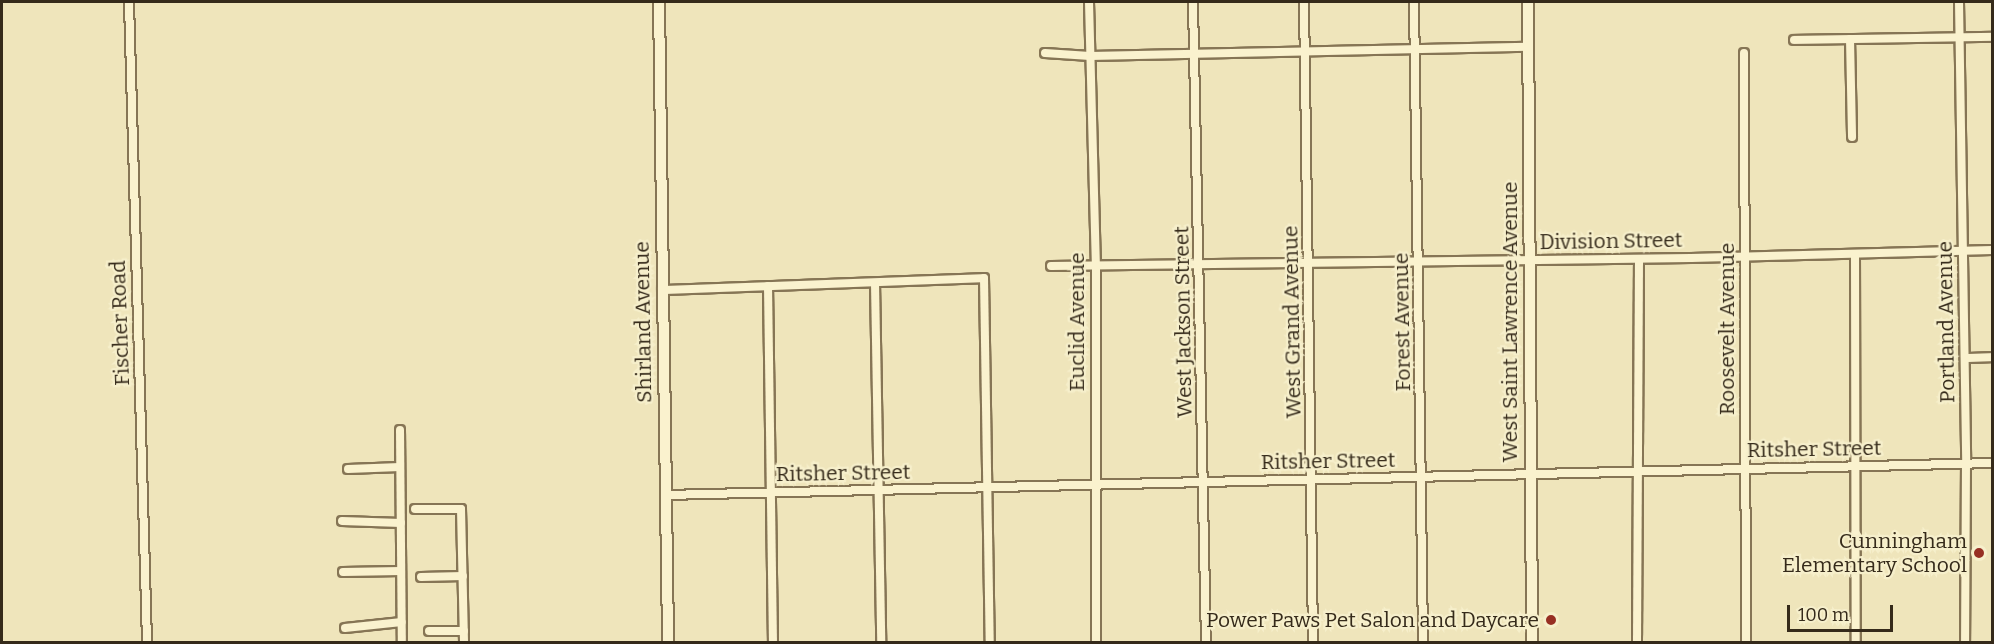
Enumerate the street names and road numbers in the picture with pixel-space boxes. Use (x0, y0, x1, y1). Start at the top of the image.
street label: West Saint Lawrence Avenue (1497, 182, 1523, 462)
street label: West Grand Avenue (1278, 225, 1306, 419)
street label: West Jackson Street (1169, 226, 1197, 418)
street label: Division Street (1539, 227, 1683, 255)
street label: Shirland Avenue (629, 241, 657, 403)
street label: Portland Avenue (1932, 241, 1960, 403)
street label: Roosevelt Avenue (1714, 243, 1740, 415)
street label: Forest Avenue (1388, 252, 1416, 392)
street label: Euclid Avenue (1064, 253, 1090, 391)
street label: Fischer Road (105, 260, 135, 386)
street label: Ritsher Street (1747, 435, 1881, 463)
street label: Ritsher Street (1261, 447, 1395, 475)
street label: Ritsher Street (776, 459, 910, 487)

